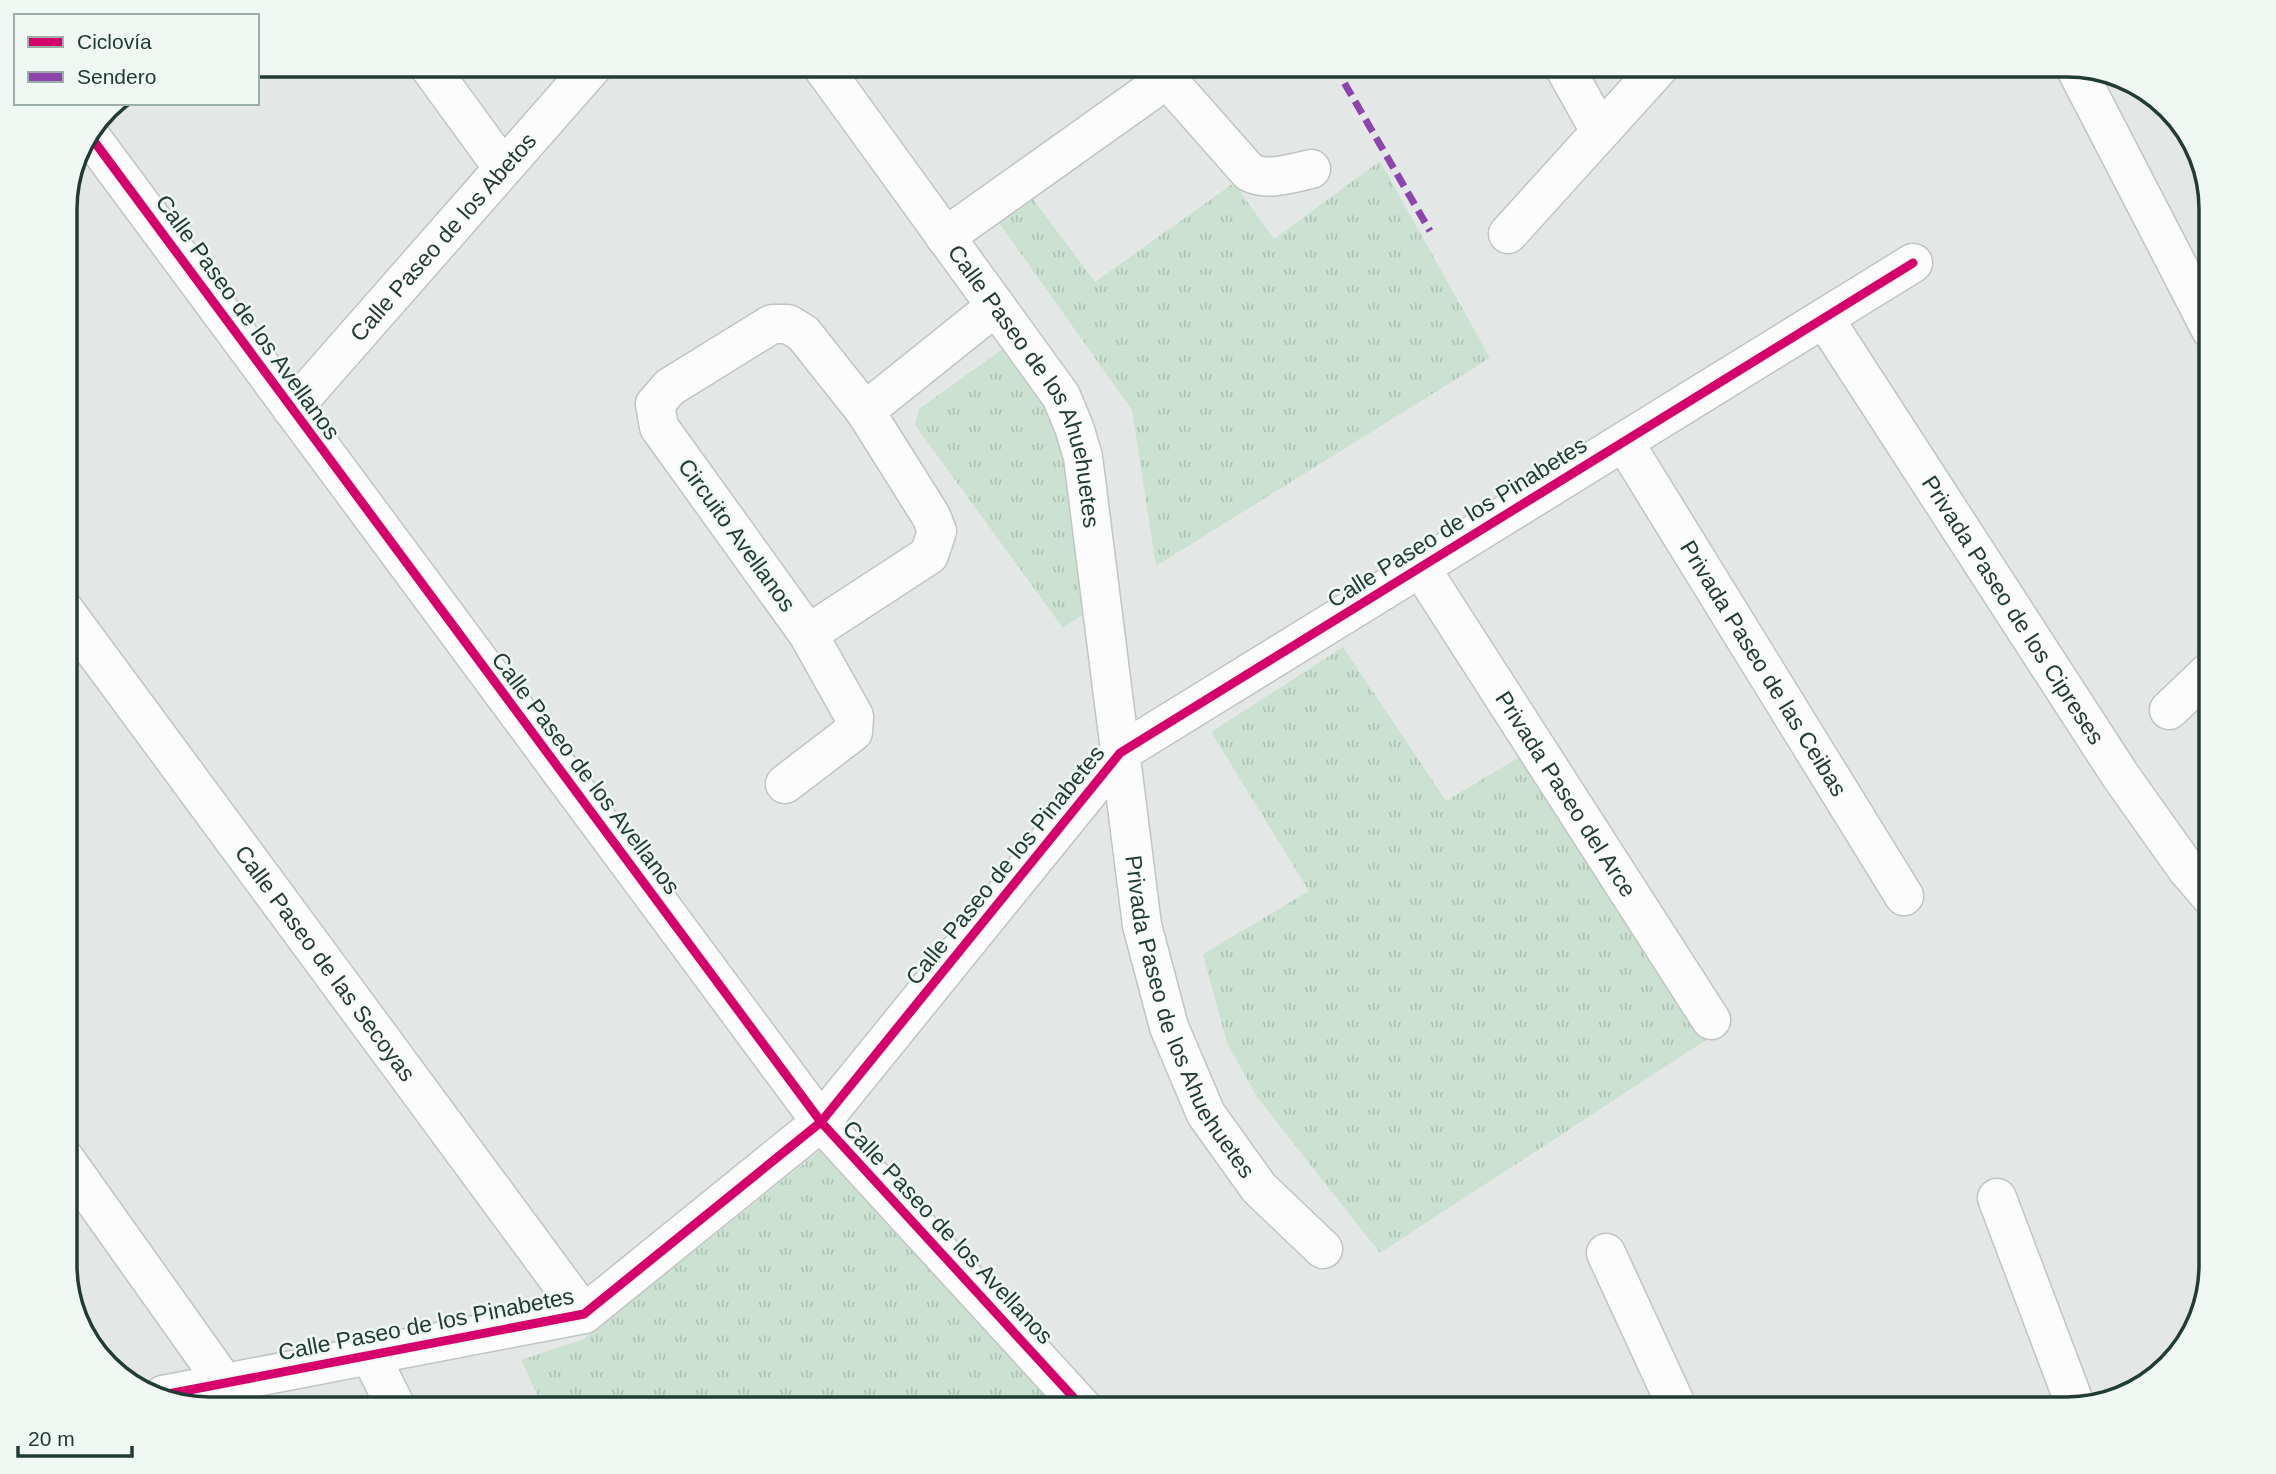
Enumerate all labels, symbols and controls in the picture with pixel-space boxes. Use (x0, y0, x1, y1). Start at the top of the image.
legend (14, 14, 259, 105)
text: Ciclovía (77, 30, 152, 53)
text: Sendero (77, 65, 156, 88)
street label: Calle Paseo de los Abetos (345, 127, 541, 346)
street label: Calle Paseo de los Avellanos (150, 190, 346, 444)
street label: Calle Paseo de los Ahuehuetes (943, 240, 1105, 529)
street label: Calle Paseo de los Pinabetes (1323, 431, 1591, 613)
street label: Circuito Avellanos (673, 454, 801, 616)
street label: Privada Paseo de los Cipreses (1917, 471, 2110, 749)
street label: Privada Paseo de las Ceibas (1675, 536, 1852, 801)
street label: Calle Paseo de los Avellanos (486, 647, 686, 899)
street label: Privada Paseo del Arce (1490, 687, 1642, 902)
street label: Calle Paseo de los Pinabetes (900, 740, 1110, 990)
street label: Calle Paseo de las Secoyas (230, 840, 421, 1086)
street label: Privada Paseo de los Ahuehuetes (1120, 854, 1260, 1183)
street label: Calle Paseo de los Avellanos (837, 1115, 1059, 1349)
street label: Calle Paseo de los Pinabetes (276, 1283, 576, 1365)
scale bar (18, 1414, 131, 1458)
text: 20 m (28, 1427, 75, 1450)

